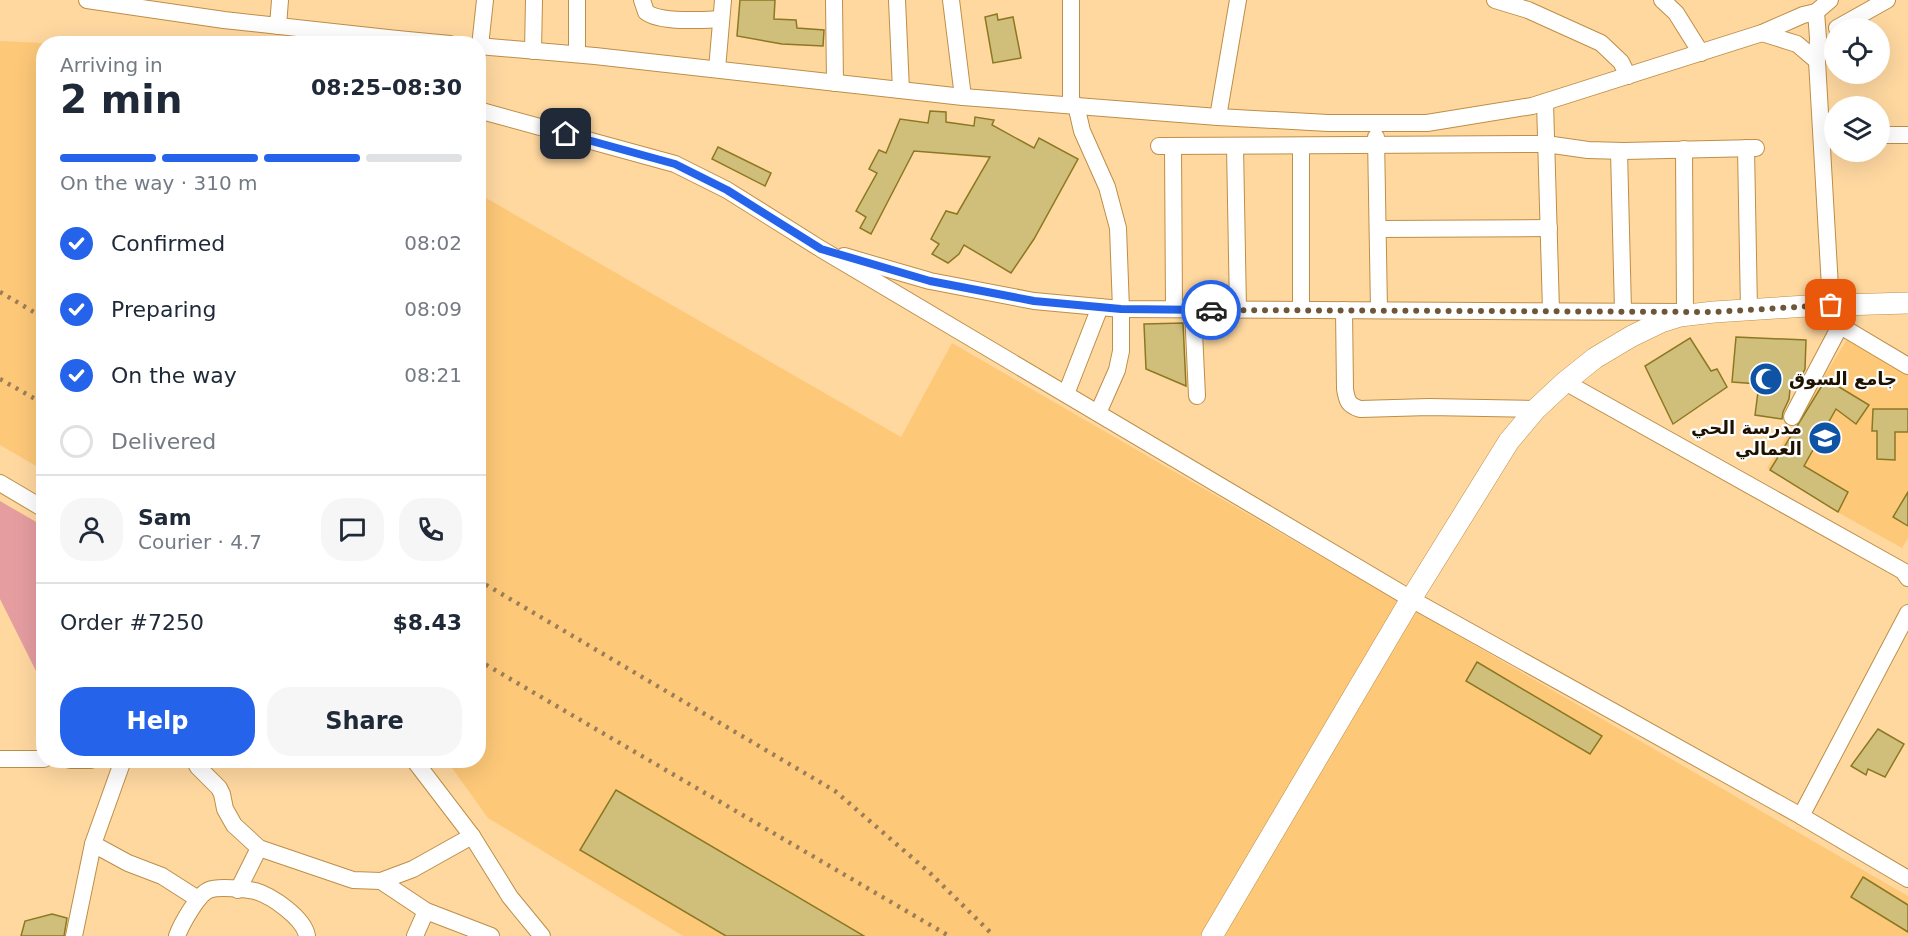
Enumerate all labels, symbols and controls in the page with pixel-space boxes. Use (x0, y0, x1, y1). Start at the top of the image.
map controls (1824, 18, 1890, 162)
button: locate (1824, 18, 1890, 84)
text: Arriving in (60, 53, 163, 77)
text: 08:25–08:30 (311, 75, 462, 100)
text: 2 min (60, 77, 182, 122)
button: layers (1824, 96, 1890, 162)
pin (540, 108, 591, 159)
icon: home (549, 117, 582, 150)
text: On the way · 310 m (60, 171, 258, 195)
icon: check (60, 227, 93, 260)
text: Confirmed (111, 231, 225, 256)
text: 08:02 (404, 231, 462, 255)
pin (1805, 279, 1856, 330)
courier (1181, 280, 1241, 340)
icon: bag (1814, 288, 1847, 321)
icon: check (60, 293, 93, 326)
icon: car (1195, 294, 1228, 327)
text: Preparing (111, 297, 217, 322)
text: 08:09 (404, 297, 462, 321)
icon: check (60, 359, 93, 392)
mosque icon: جامع السوق (1748, 361, 1784, 397)
text: On the way (111, 363, 237, 388)
text: 08:21 (404, 363, 462, 387)
place label: جامع السوق (1789, 368, 1897, 390)
place label: مدرسة الحي العمالي (1691, 417, 1802, 460)
school or university icon: مدرسة الحي العمالي (1807, 420, 1843, 456)
text: Delivered (111, 429, 216, 454)
button: person (60, 498, 123, 561)
button: chat (321, 498, 384, 561)
button: phone (399, 498, 462, 561)
text: Sam (138, 505, 192, 530)
text: Courier · 4.7 (138, 530, 262, 554)
text: Order #7250 (60, 610, 204, 635)
text: $8.43 (392, 610, 462, 635)
button: Help (60, 687, 255, 756)
button: Share (267, 687, 462, 756)

